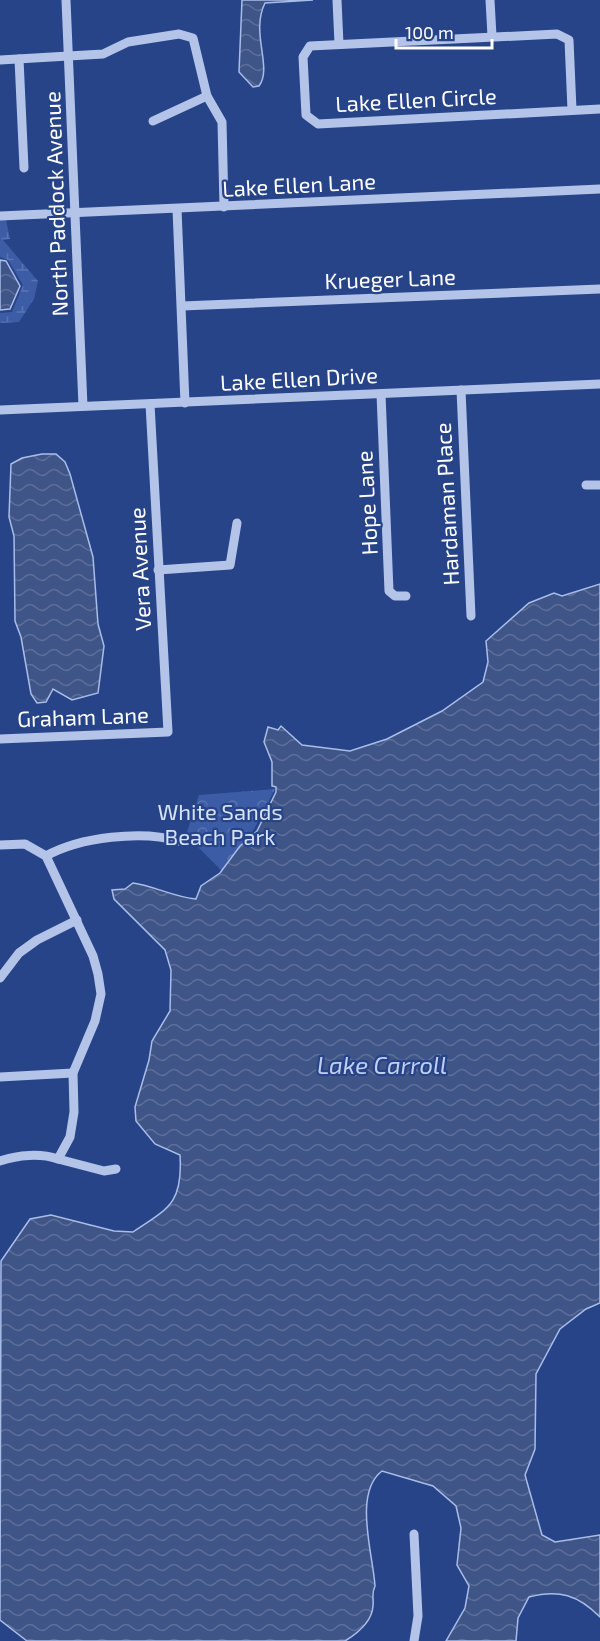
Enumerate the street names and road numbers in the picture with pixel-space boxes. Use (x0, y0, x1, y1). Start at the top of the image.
street label: Lake Ellen Circle (335, 82, 497, 116)
street label: North Paddock Avenue (38, 91, 72, 317)
street label: Lake Ellen Lane (221, 167, 377, 201)
street label: Krueger Lane (324, 263, 456, 293)
street label: Lake Ellen Drive (219, 361, 379, 395)
street label: Hardaman Place (429, 422, 463, 586)
street label: Hope Lane (350, 450, 382, 556)
street label: Vera Avenue (123, 507, 155, 631)
street label: Graham Lane (17, 701, 149, 731)

